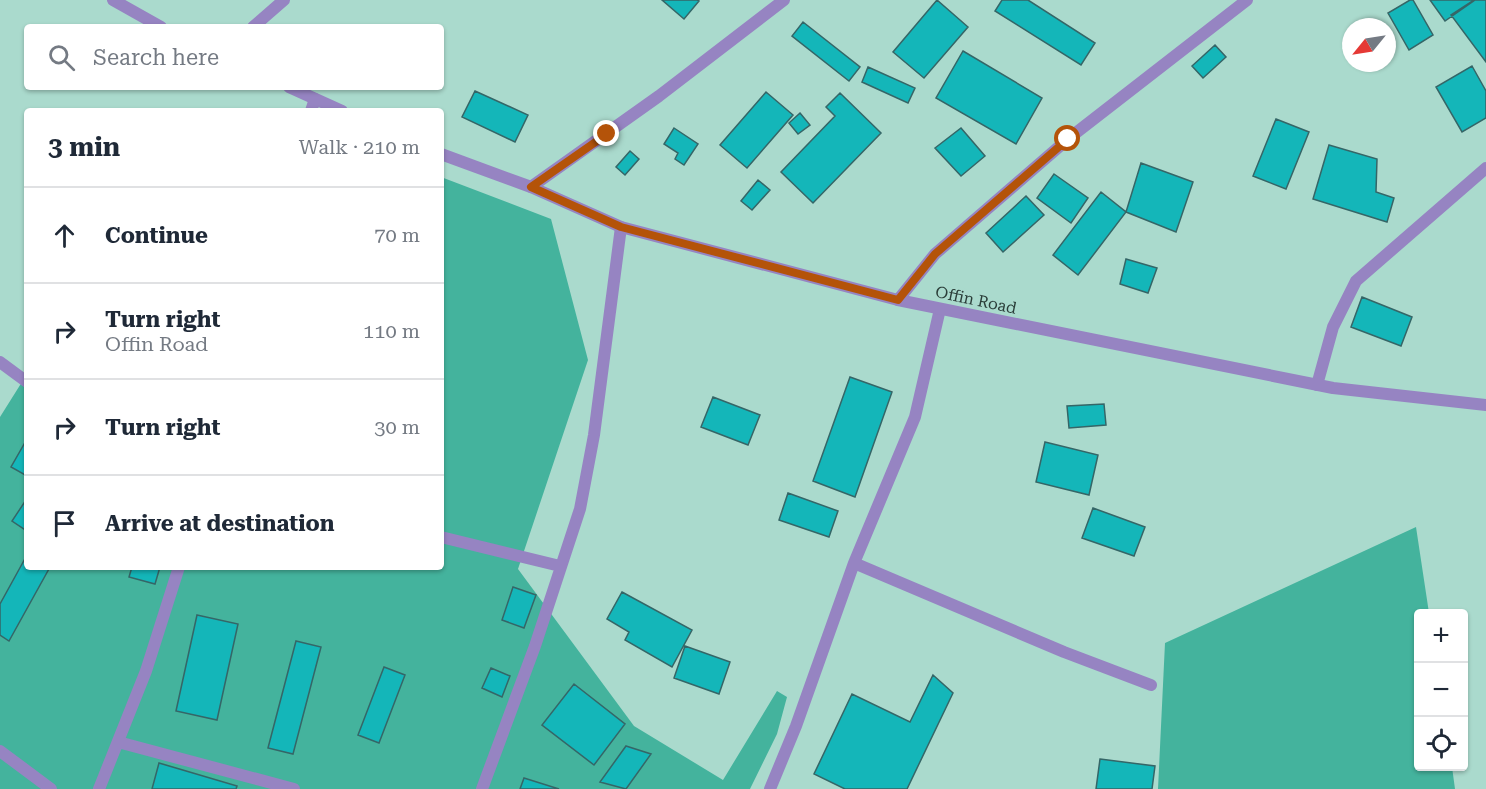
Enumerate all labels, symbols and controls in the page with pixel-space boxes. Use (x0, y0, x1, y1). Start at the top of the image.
north arrow (1342, 18, 1396, 72)
search box (24, 24, 444, 90)
icon: search (45, 41, 78, 74)
text: Search here (93, 45, 219, 70)
route end (593, 120, 619, 146)
route start (1054, 125, 1080, 151)
text: 3 min (48, 132, 120, 162)
text: Walk · 210 m (299, 135, 420, 159)
icon: ahead (48, 219, 81, 252)
text: Continue (105, 223, 208, 248)
text: 70 m (374, 223, 420, 247)
street label: Offin Road (934, 282, 1018, 318)
text: Turn right (105, 307, 220, 332)
icon: right (48, 315, 81, 348)
text: 110 m (363, 319, 420, 343)
text: Offin Road (105, 332, 208, 356)
icon: right (48, 411, 81, 444)
text: Turn right (105, 415, 220, 440)
text: 30 m (374, 415, 420, 439)
icon: arrive (48, 507, 81, 540)
text: Arrive at destination (105, 511, 334, 536)
map controls (1414, 609, 1468, 771)
button: + (1414, 609, 1468, 663)
button: − (1414, 663, 1468, 717)
button: locate (1414, 717, 1468, 771)

